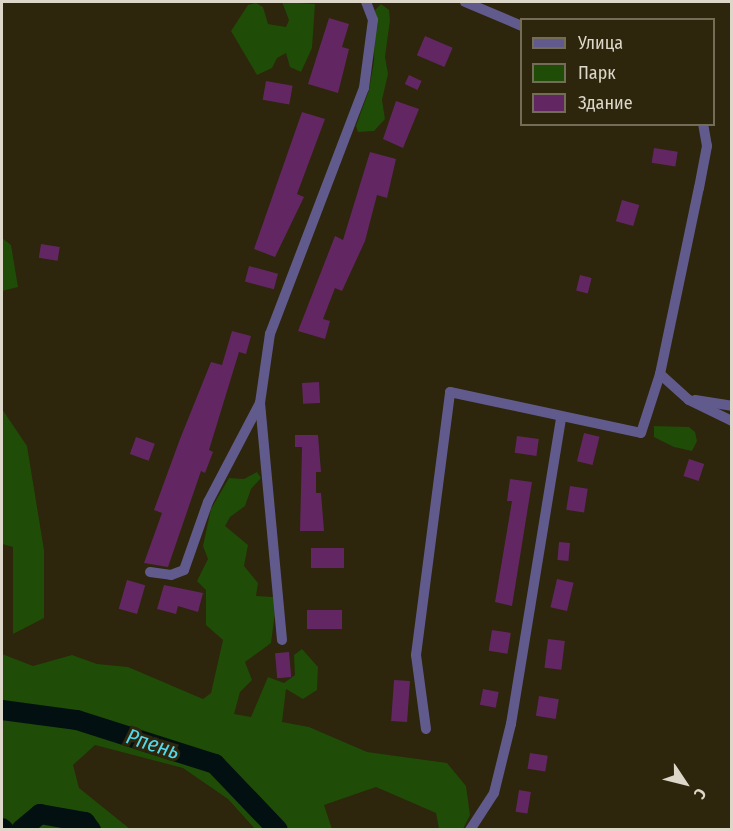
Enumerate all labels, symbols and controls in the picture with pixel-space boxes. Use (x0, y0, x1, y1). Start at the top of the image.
legend (520, 18, 715, 126)
text: Улица (578, 32, 623, 54)
text: Парк (578, 62, 616, 84)
text: Здание (578, 92, 633, 114)
water label: Рпень (123, 723, 183, 765)
north arrow (655, 753, 715, 813)
text: С (690, 785, 710, 802)

